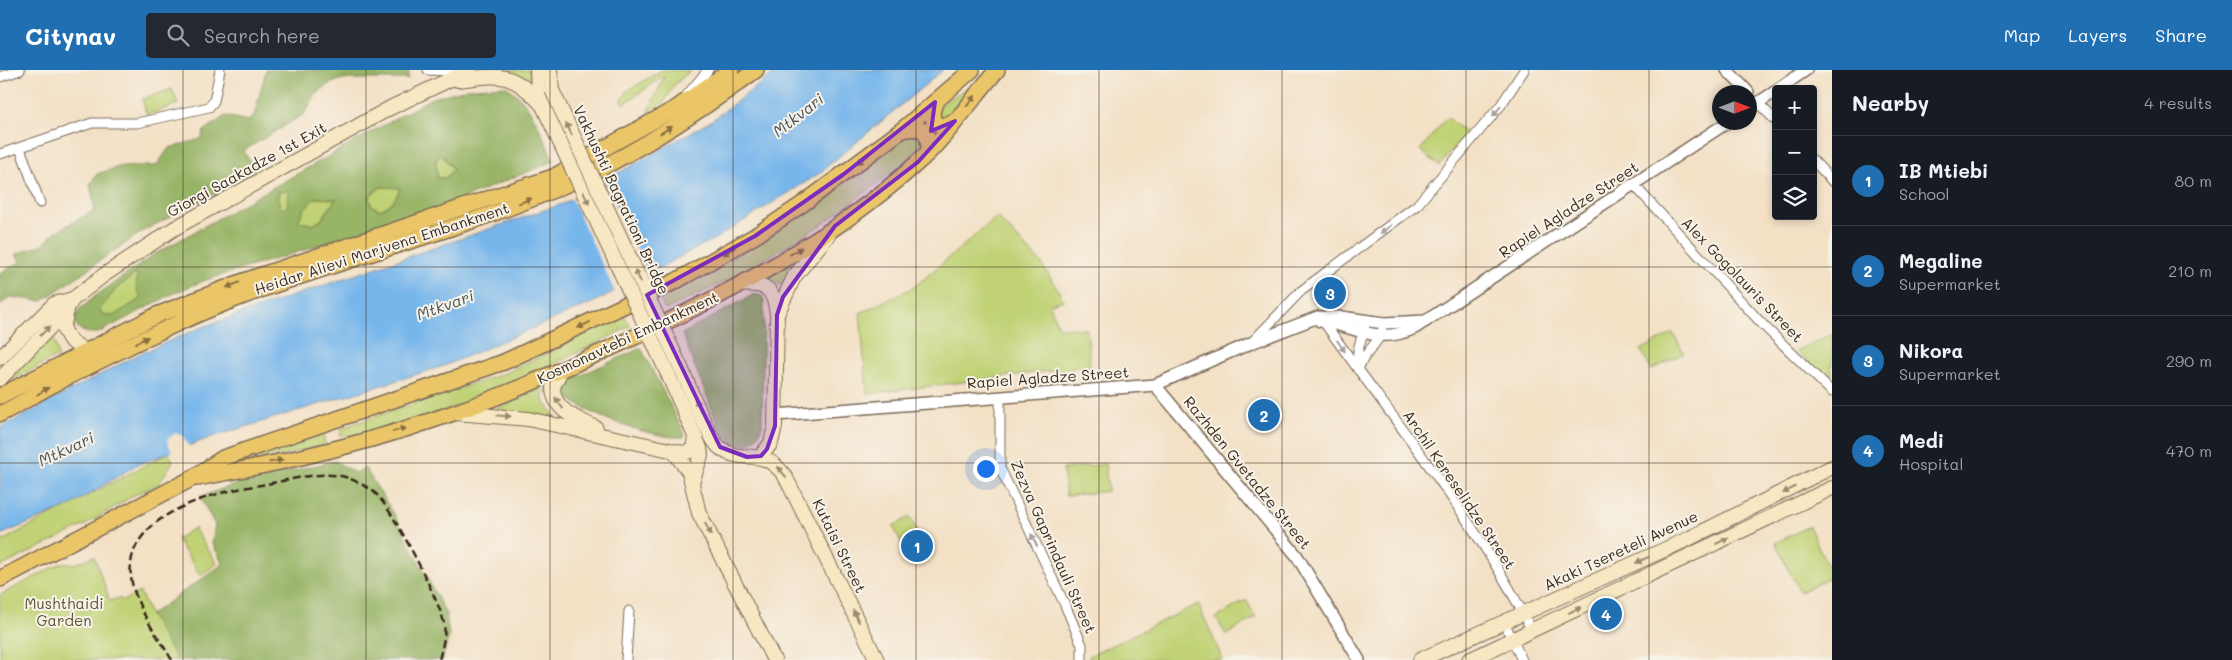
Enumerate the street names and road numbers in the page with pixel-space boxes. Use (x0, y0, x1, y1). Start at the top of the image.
street label: Vakhushti Bagrationi Bridge (569, 102, 675, 297)
street label: Giorgi Saakadze 1st Exit (163, 117, 330, 221)
street label: Rapiel Agladze Street (1495, 157, 1642, 262)
street label: Heidar Alievi Marjvena Embankment (252, 197, 512, 299)
street label: Alex Gogolauris Street (1678, 212, 1808, 346)
street label: Kosmonavtebi Embankment (533, 286, 722, 388)
street label: Rapiel Agladze Street (966, 361, 1130, 393)
street label: Razhden Gvetadze Street (1180, 392, 1316, 553)
street label: Archil Kereselidze Street (1399, 406, 1521, 573)
street label: Zezva Gaprindauli Street (1007, 457, 1101, 636)
street label: Kutaisi Street (808, 495, 871, 596)
street label: Akaki Tsereteli Avenue (1540, 506, 1701, 595)

